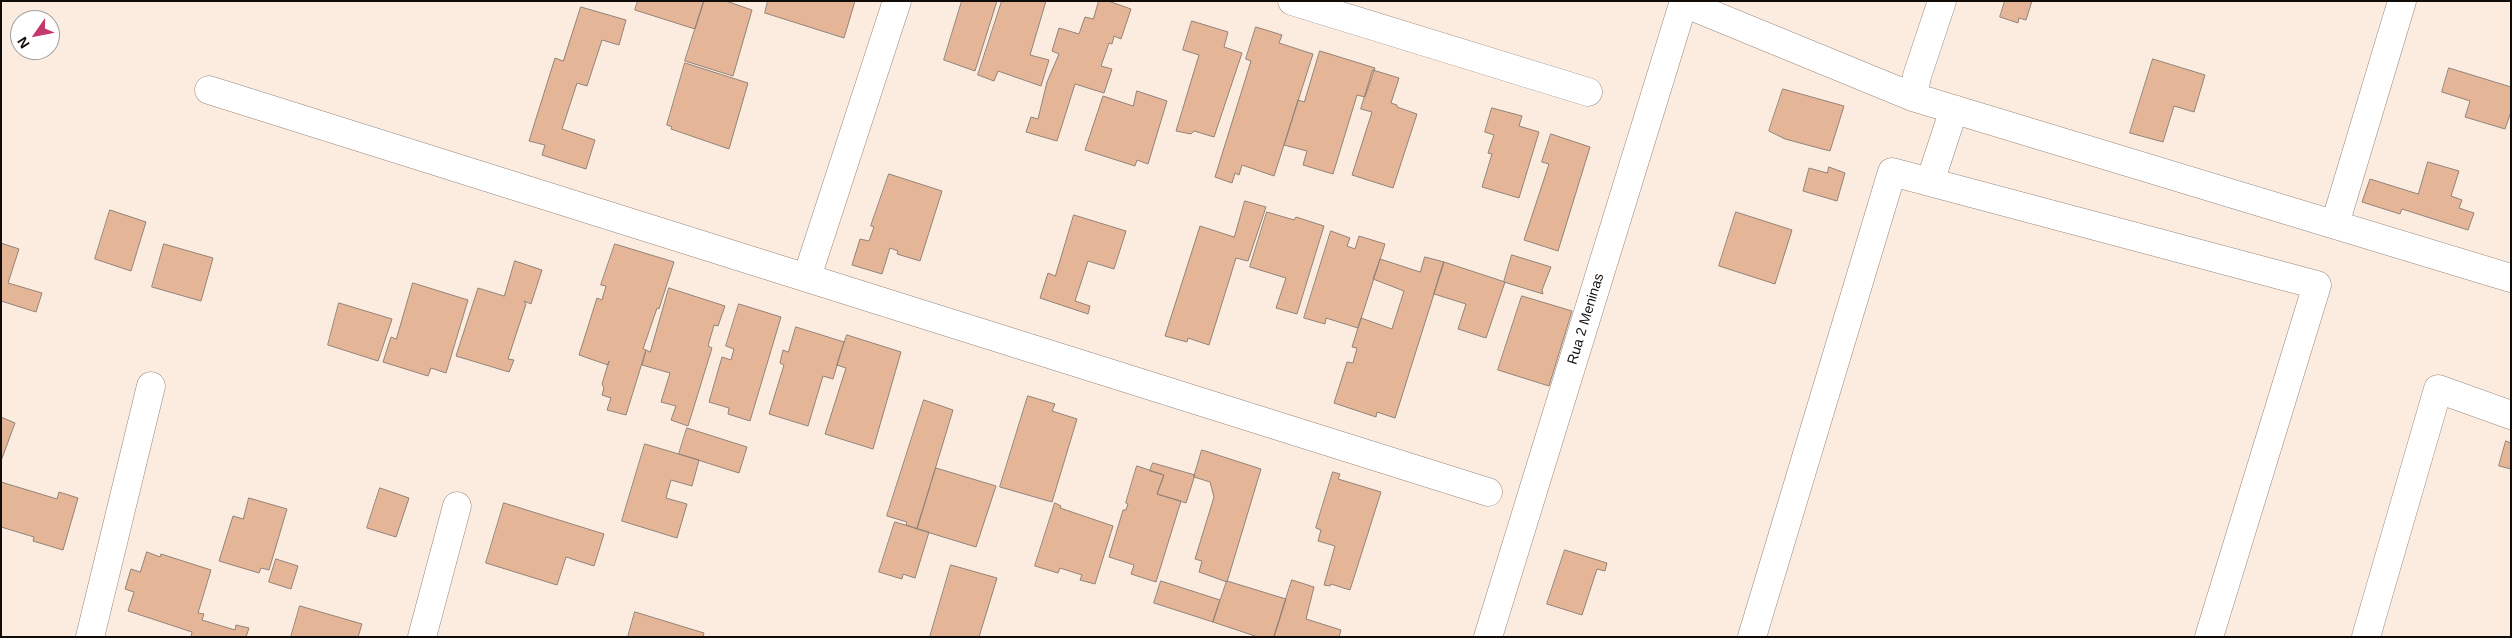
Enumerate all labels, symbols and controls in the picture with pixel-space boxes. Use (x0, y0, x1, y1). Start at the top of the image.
north arrow (10, 10, 60, 60)
text: N (14, 34, 33, 51)
street label: Rua 2 Meninas (1564, 272, 1608, 366)

